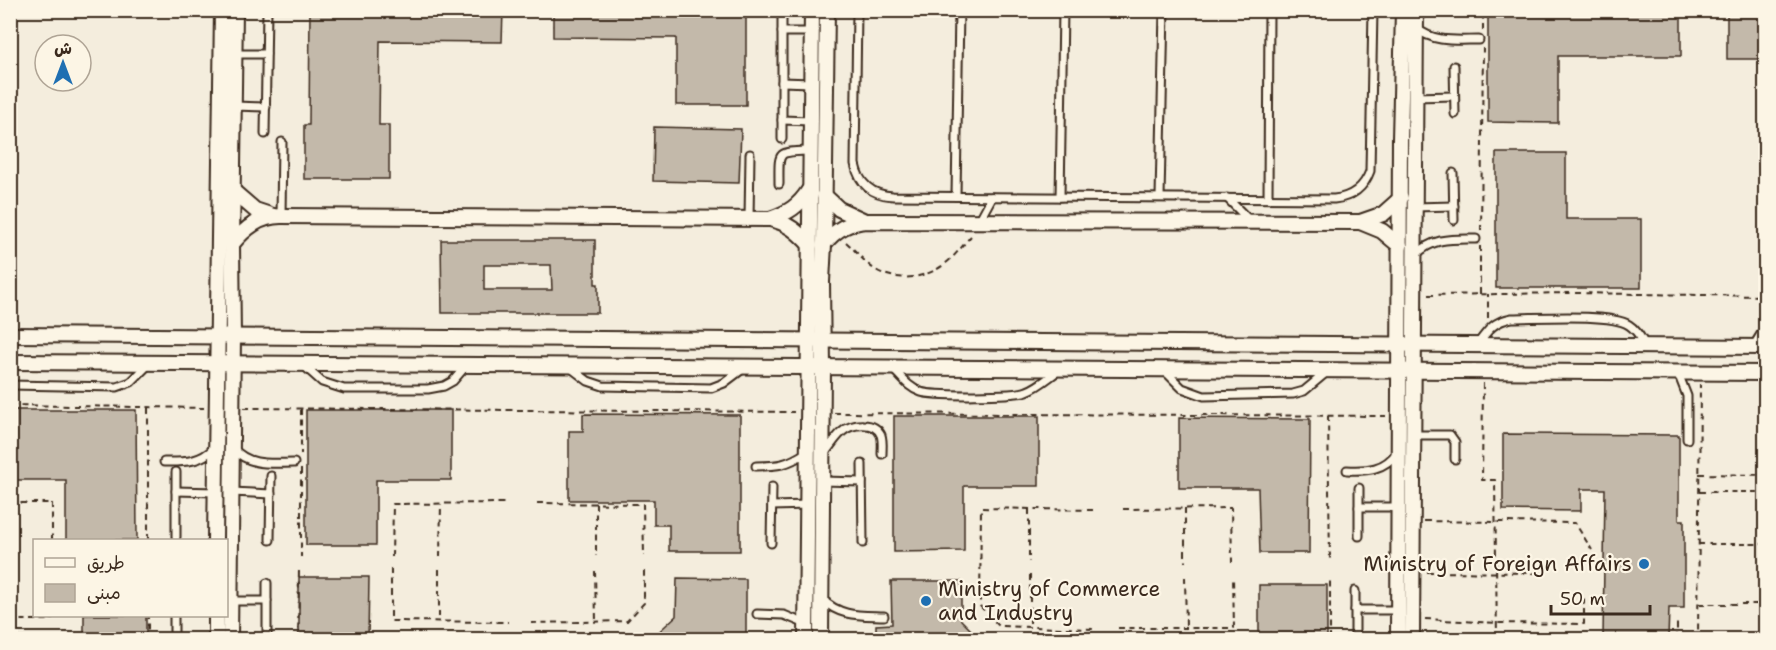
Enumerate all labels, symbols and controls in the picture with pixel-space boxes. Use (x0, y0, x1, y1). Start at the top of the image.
north arrow (33, 33, 93, 93)
text: ش (54, 38, 72, 59)
legend (33, 539, 228, 617)
place label: Ministry of Foreign Affairs (1363, 550, 1632, 578)
text: طريق (87, 551, 125, 575)
marker: Ministry of Foreign Affairs (1637, 557, 1651, 571)
place label: Ministry of Commerce and Industry (938, 575, 1160, 627)
scale bar (1551, 578, 1650, 616)
text: مبنى (87, 581, 121, 605)
text: 50 m (1560, 587, 1605, 611)
marker: Ministry of Commerce and Industry (919, 594, 933, 608)

